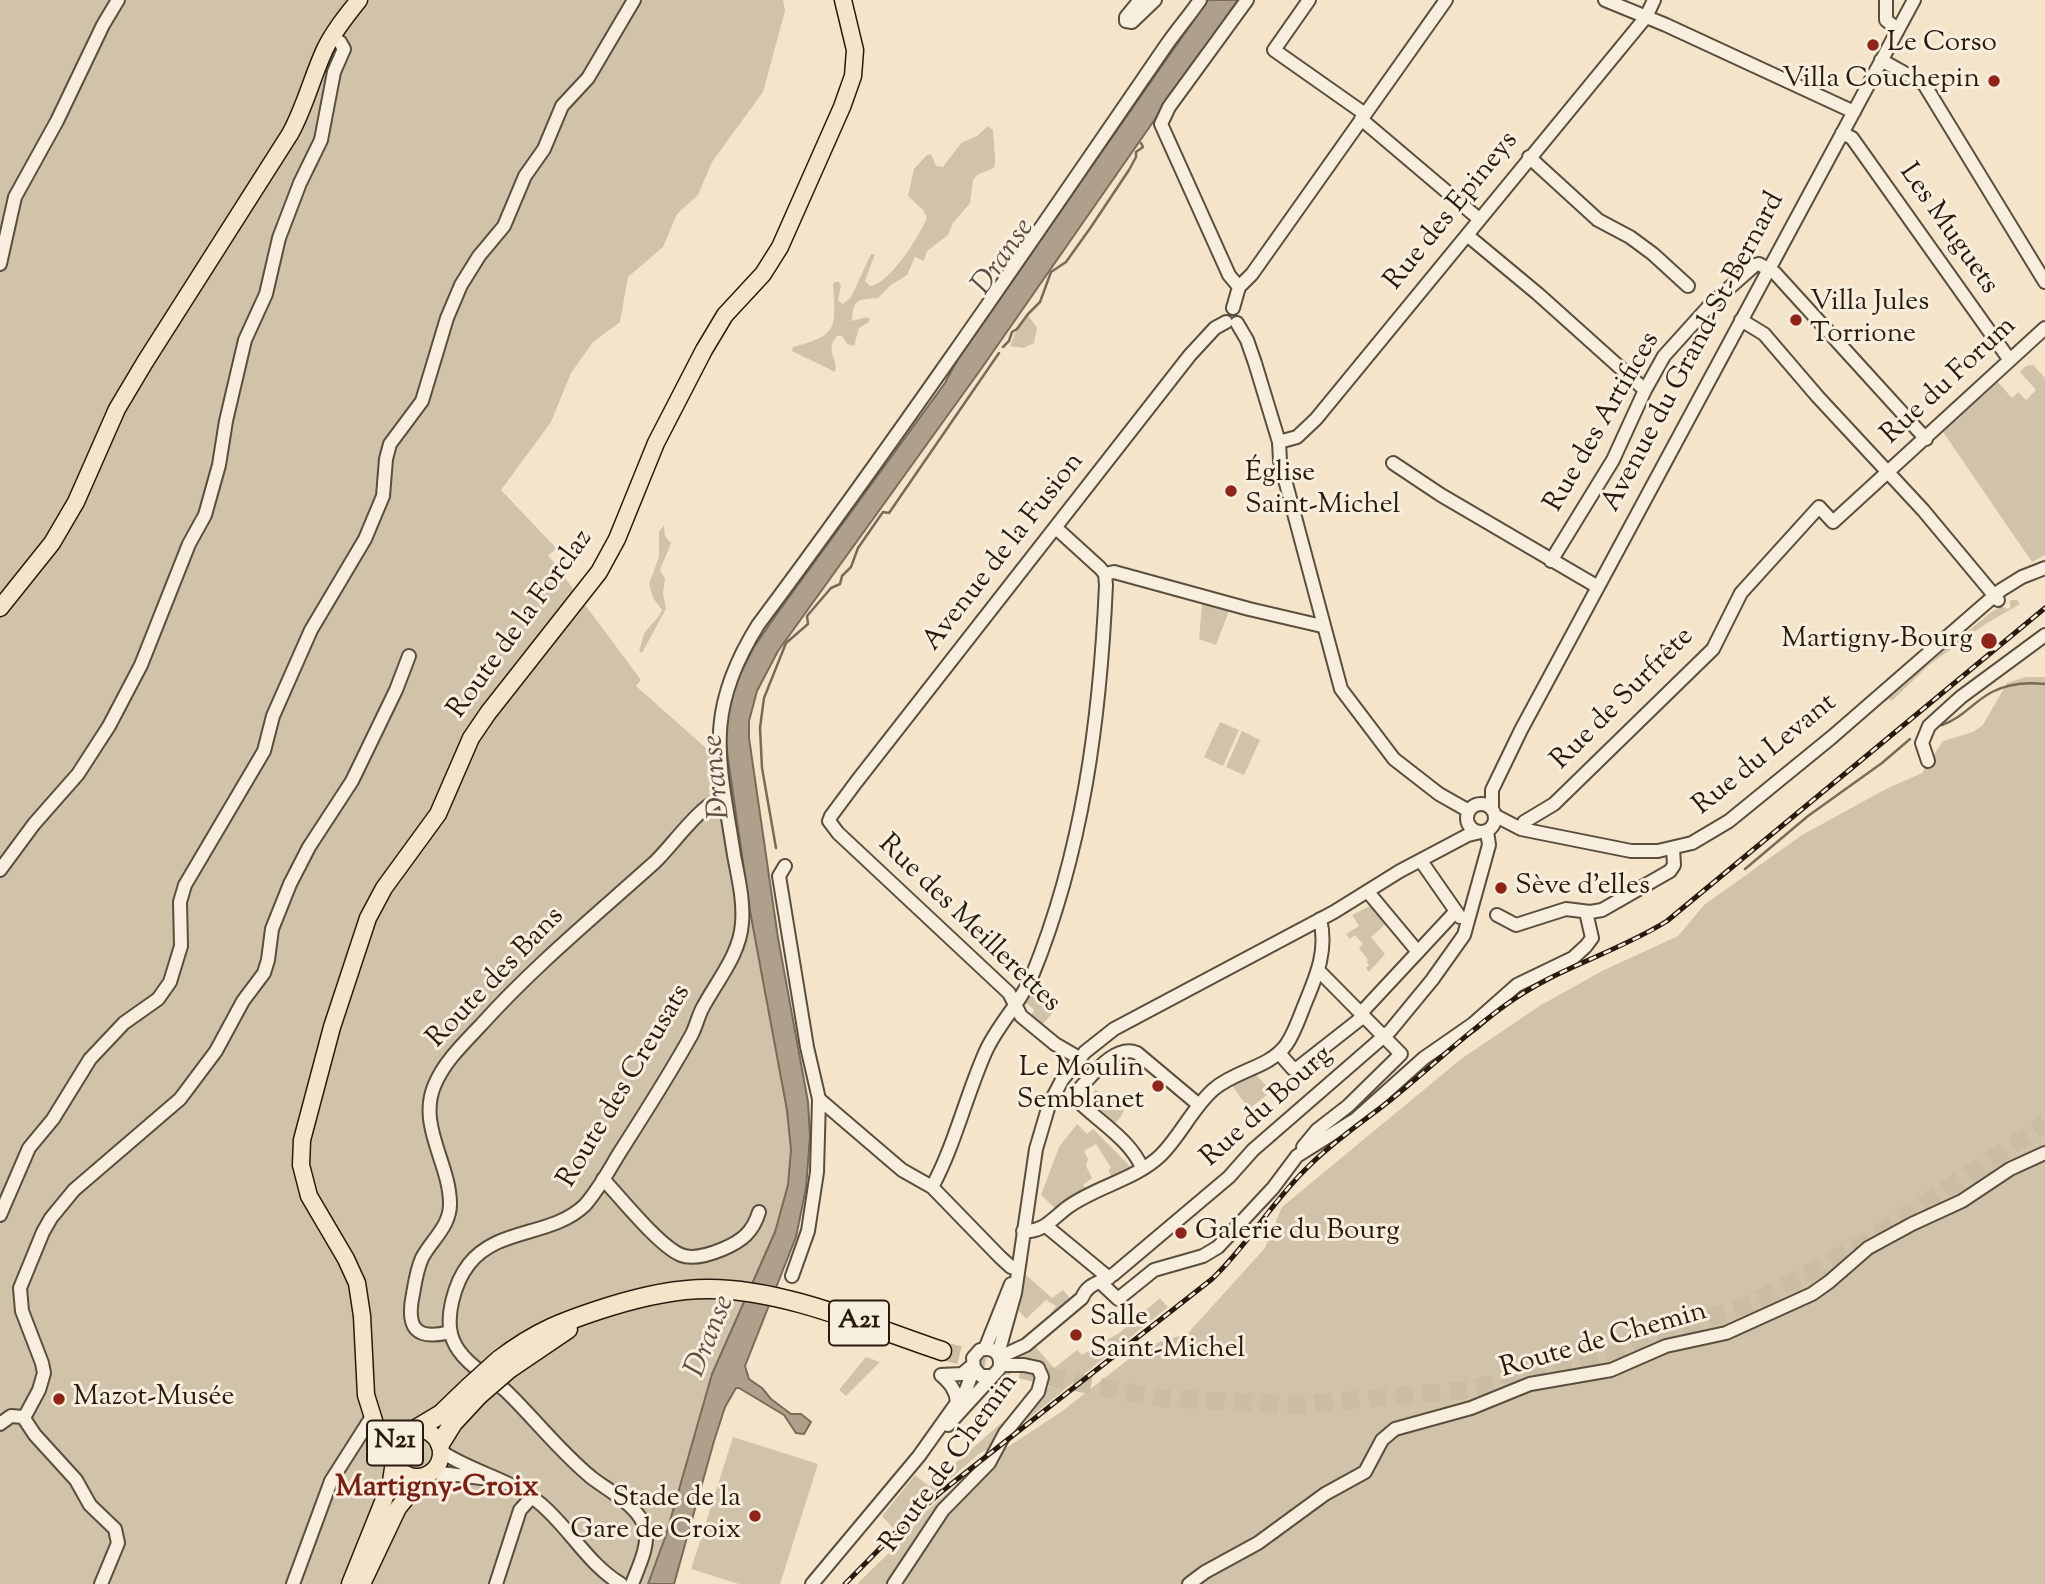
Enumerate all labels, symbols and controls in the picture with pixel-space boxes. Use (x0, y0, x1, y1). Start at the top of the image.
place label: Le Corso (1887, 28, 1997, 62)
marker: Le Corso (1865, 37, 1881, 53)
place label: Villa Couchepin (1782, 64, 1980, 98)
marker: Villa Couchepin (1986, 73, 2002, 89)
street label: Rue des Epineys (1379, 126, 1527, 298)
street label: Les Muguets (1890, 158, 2004, 302)
street label: Avenue du Grand-St-Bernard (1596, 187, 1794, 519)
water label: Dranse (966, 213, 1044, 303)
place label: Villa Jules Torrione (1810, 287, 1929, 353)
street label: Rue du Forum (1876, 311, 2024, 453)
marker: Villa Jules Torrione (1788, 312, 1804, 328)
street label: Rue des Artifices (1539, 327, 1669, 519)
street label: Avenue de la Fusion (917, 447, 1093, 659)
place label: Église Saint-Michel (1245, 458, 1400, 524)
marker: Église Saint-Michel (1223, 483, 1239, 499)
street label: Route de la Forclaz (442, 524, 602, 726)
street label: Rue de Surfrête (1546, 622, 1702, 778)
place label: Martigny-Bourg (1781, 624, 1973, 658)
marker: Martigny-Bourg (1979, 631, 1999, 651)
street label: Rue du Levant (1687, 688, 1845, 824)
water label: Dranse (697, 733, 741, 821)
street label: Rue des Meillerettes (870, 829, 1066, 1021)
place label: Sève d'elles (1515, 871, 1650, 905)
marker: Sève d'elles (1493, 880, 1509, 896)
street label: Route des Bans (421, 902, 573, 1056)
street label: Route des Creusats (552, 979, 700, 1195)
street label: Rue du Bourg (1195, 1040, 1341, 1176)
place label: Le Moulin Semblanet (1017, 1053, 1144, 1119)
marker: Le Moulin Semblanet (1150, 1078, 1166, 1094)
place label: Galerie du Bourg (1195, 1216, 1400, 1250)
marker: Galerie du Bourg (1173, 1225, 1189, 1241)
water label: Dranse (679, 1291, 745, 1383)
street label: Route de Chemin (1497, 1296, 1711, 1388)
road number: A21 (829, 1300, 889, 1346)
place label: Salle Saint-Michel (1090, 1302, 1245, 1368)
marker: Salle Saint-Michel (1068, 1327, 1084, 1343)
street label: Route de Chemin (875, 1368, 1027, 1560)
place label: Mazot-Musée (73, 1382, 235, 1416)
marker: Mazot-Musée (51, 1391, 67, 1407)
road number: N21 (367, 1420, 423, 1466)
district label: Martigny-Croix (335, 1472, 539, 1508)
place label: Stade de la Gare de Croix (570, 1483, 741, 1549)
marker: Stade de la Gare de Croix (747, 1508, 763, 1524)

